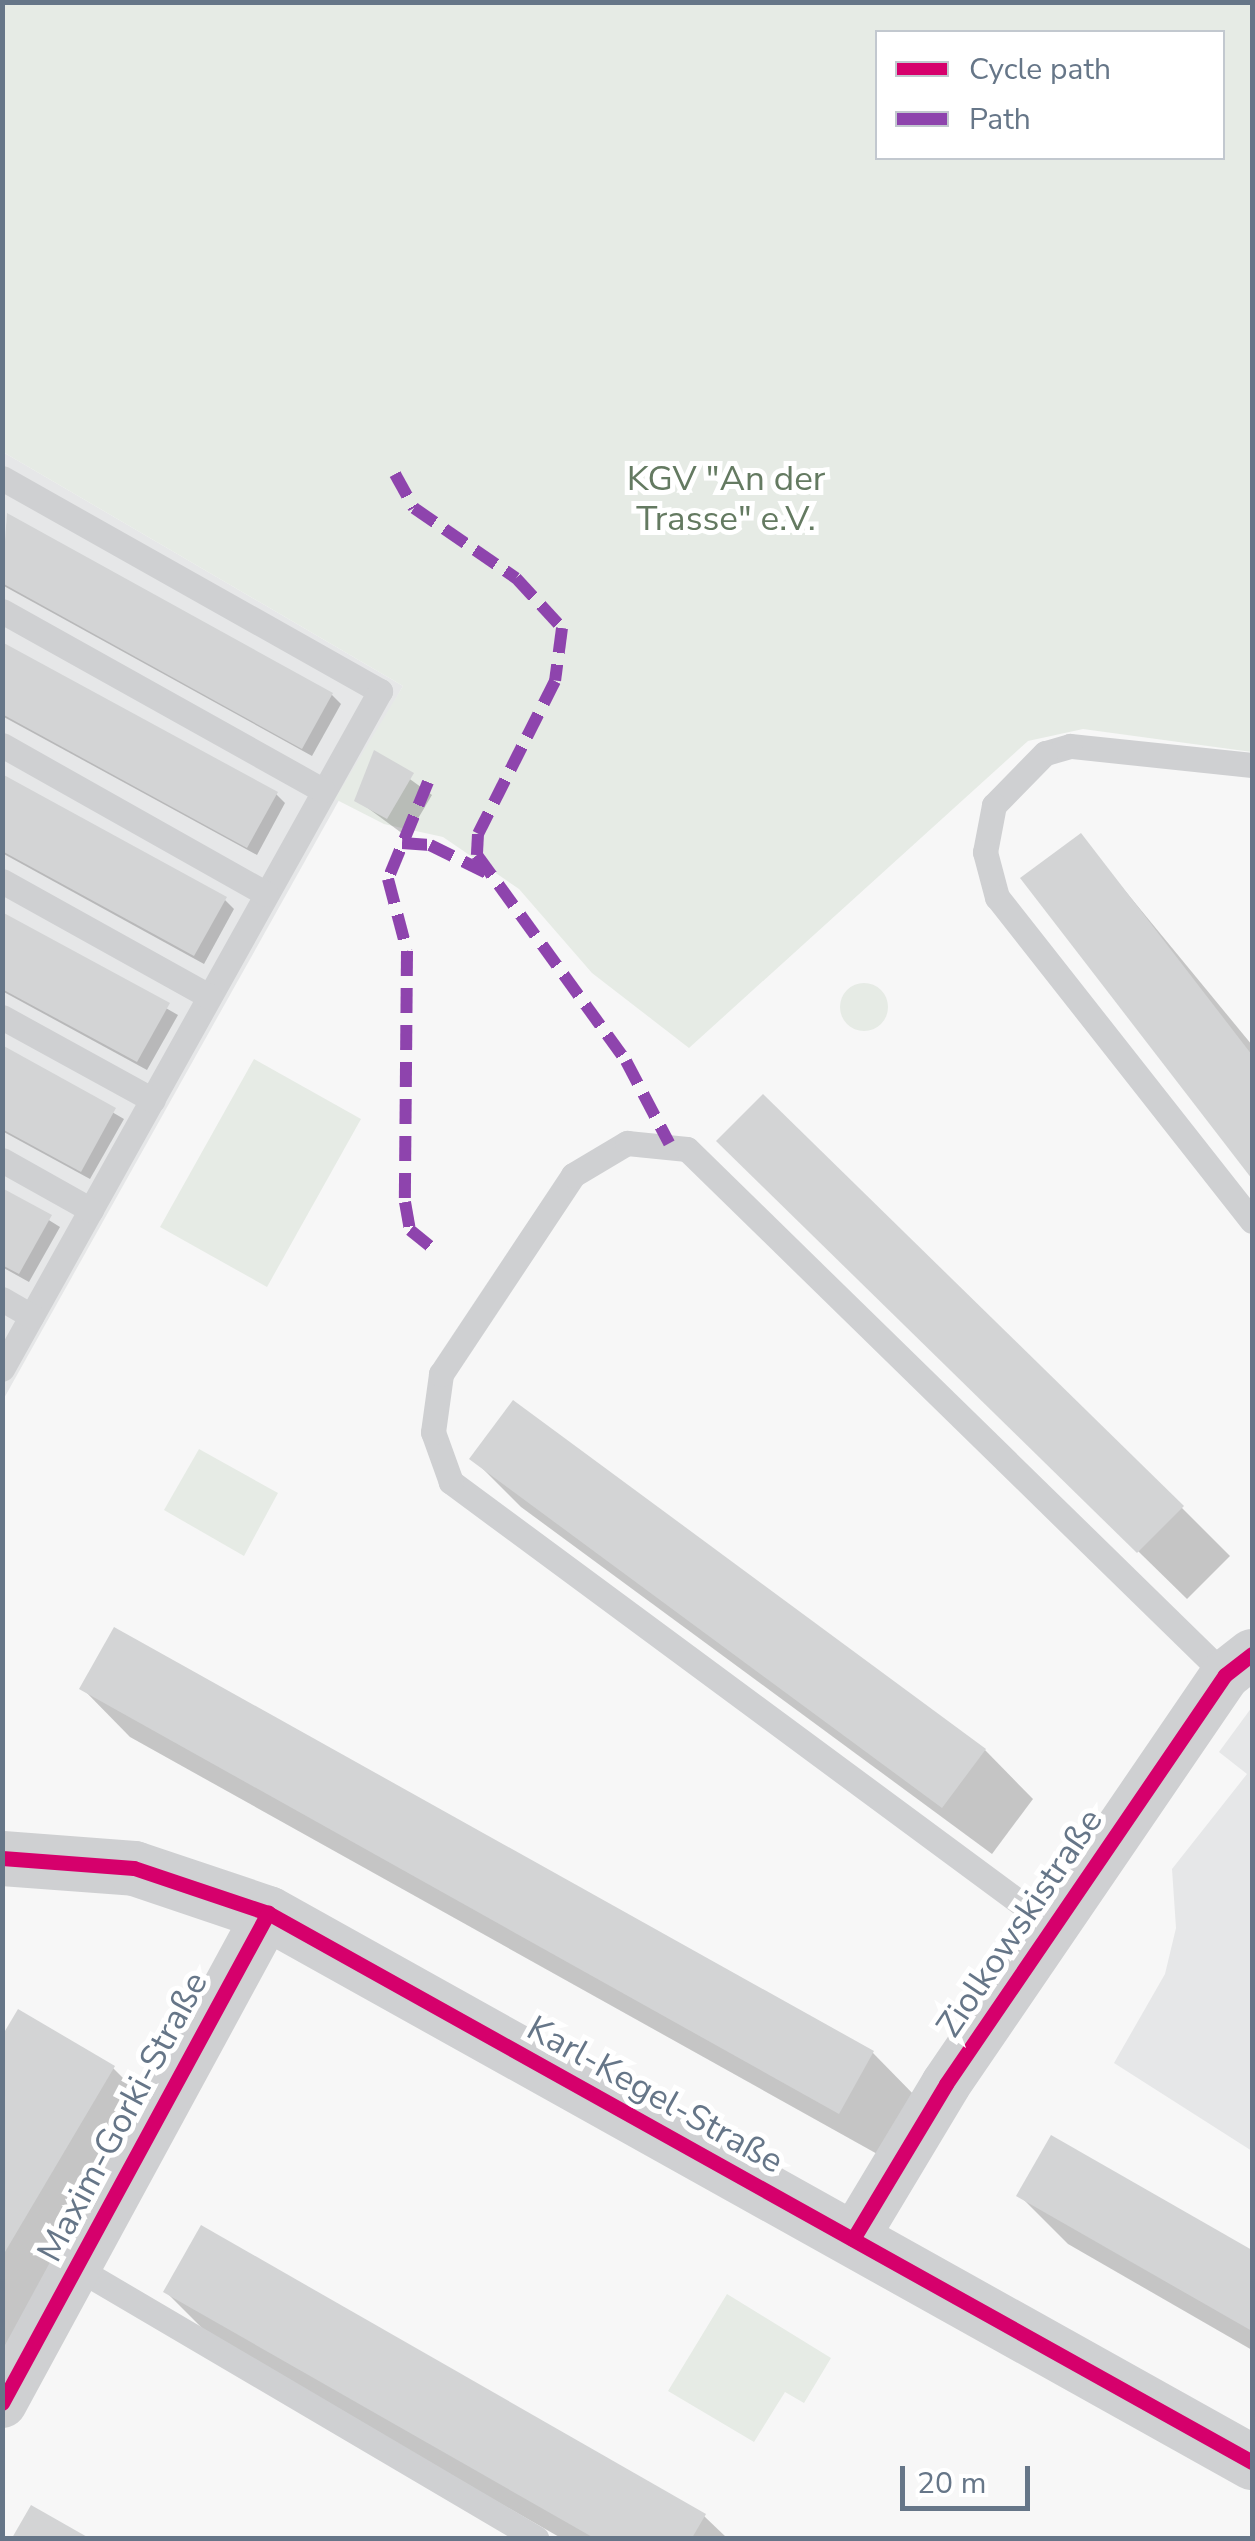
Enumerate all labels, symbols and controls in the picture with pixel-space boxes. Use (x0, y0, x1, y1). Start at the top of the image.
legend (875, 30, 1225, 160)
text: Cycle path (969, 49, 1111, 90)
text: Path (969, 99, 1031, 140)
park label: KGV "An der Trasse" e.V. (627, 458, 825, 540)
street label: Ziolkowskistraße (928, 1801, 1112, 2045)
street label: Maxim-Gorki-Straße (29, 1965, 217, 2269)
street label: Karl-Kegel-Straße (520, 2007, 790, 2183)
scale bar (905, 2446, 1035, 2508)
text: 20 m (917, 2463, 986, 2504)

